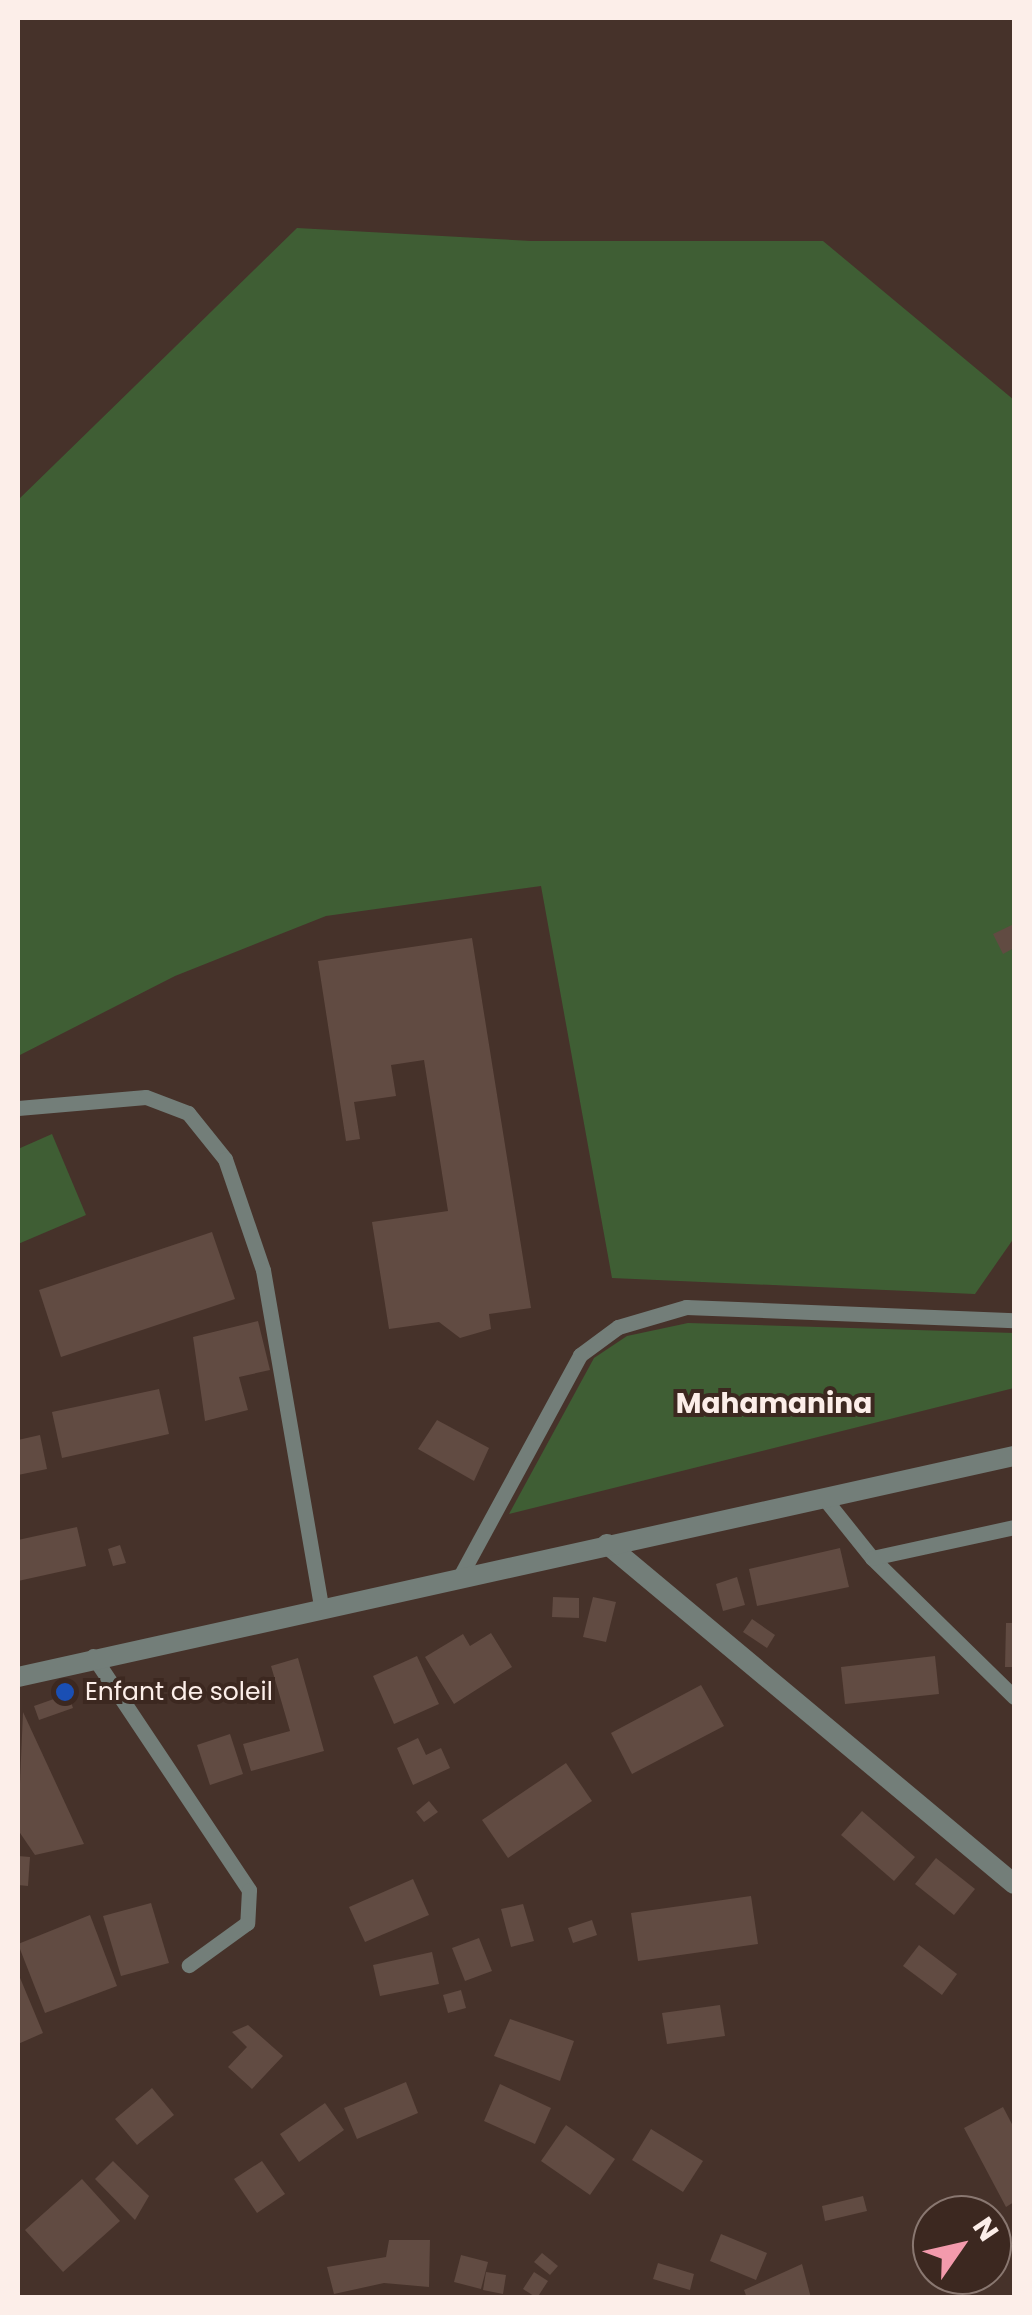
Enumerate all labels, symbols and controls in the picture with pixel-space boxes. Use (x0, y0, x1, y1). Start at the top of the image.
district label: Mahamanina (676, 1387, 872, 1421)
place label: Enfant de soleil (85, 1677, 273, 1707)
marker: Enfant de soleil (54, 1681, 76, 1703)
north arrow (912, 2195, 1012, 2295)
text: N (964, 2209, 1008, 2249)

